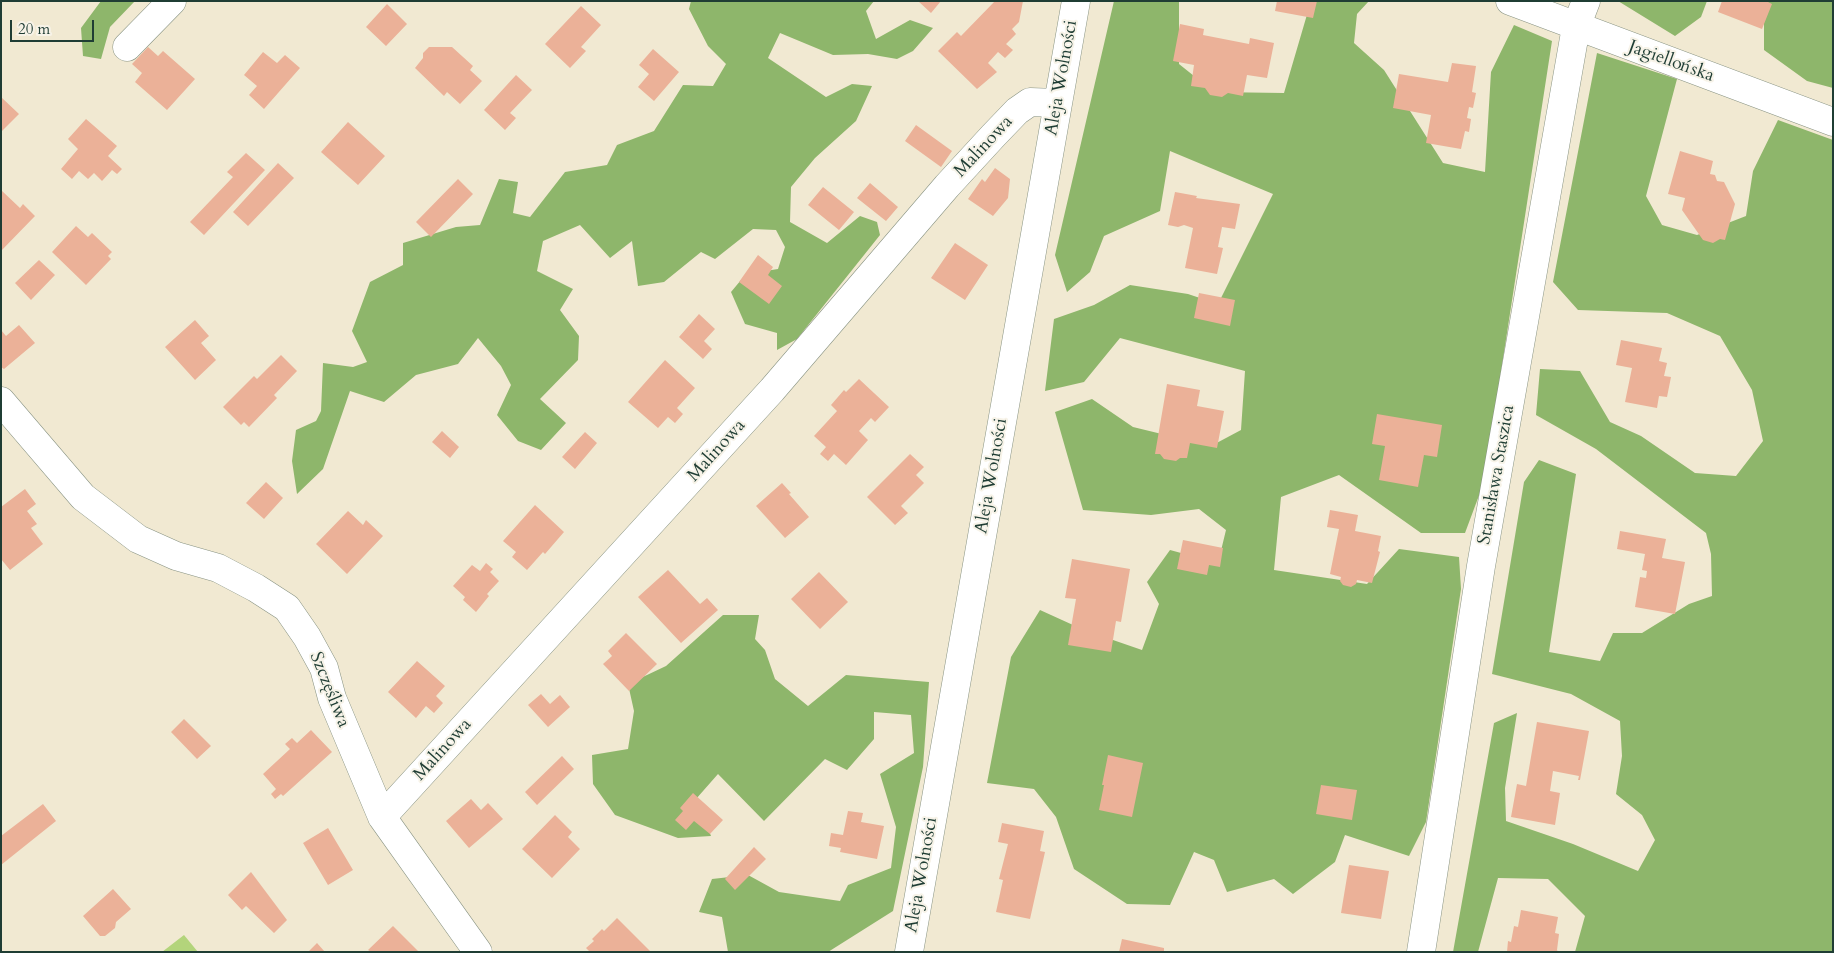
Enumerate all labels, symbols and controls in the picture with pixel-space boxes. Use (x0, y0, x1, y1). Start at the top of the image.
scale bar (12, 10, 96, 42)
text: 20 m (18, 19, 50, 39)
street label: Aleja Wolności (1041, 19, 1083, 137)
street label: Jagiellońska (1625, 36, 1717, 88)
street label: Malinowa (950, 112, 1018, 182)
street label: Stanisława Staszica (1474, 404, 1520, 546)
street label: Malinowa (683, 415, 751, 487)
street label: Aleja Wolności (971, 417, 1013, 535)
street label: Szczęśliwa (304, 649, 354, 731)
street label: Malinowa (409, 714, 477, 786)
street label: Aleja Wolności (901, 816, 943, 934)

